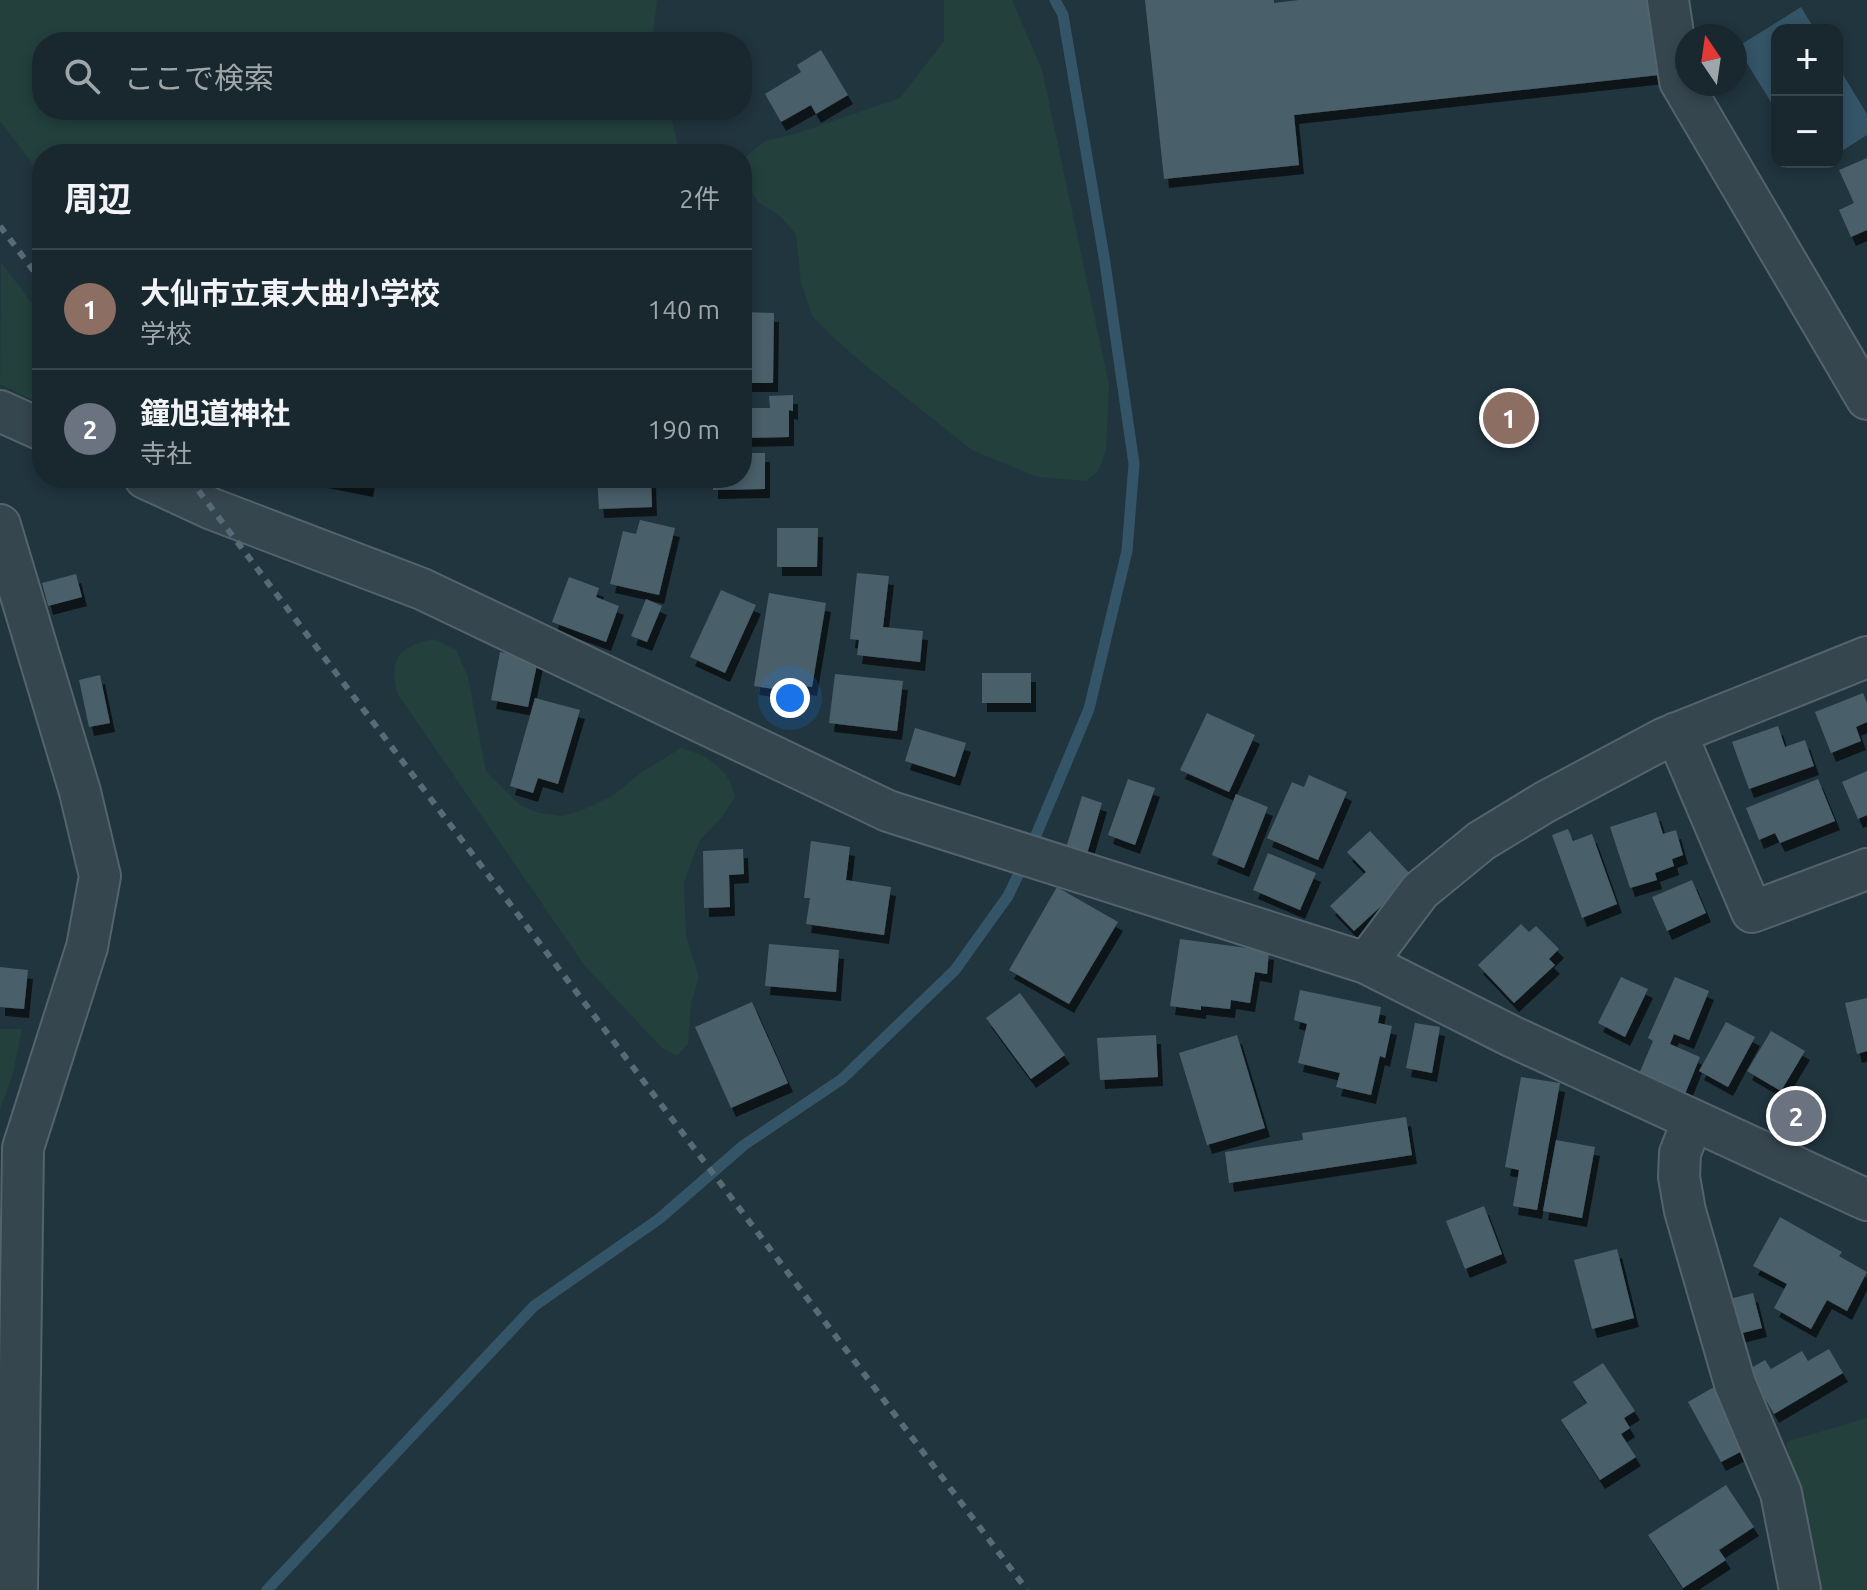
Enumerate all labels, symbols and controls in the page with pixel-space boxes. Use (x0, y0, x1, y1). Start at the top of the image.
north arrow (1675, 24, 1747, 96)
map controls (1771, 24, 1843, 168)
button: + (1771, 24, 1843, 96)
search box (32, 32, 752, 120)
icon: search (60, 54, 104, 98)
text: ここで検索 (124, 61, 274, 95)
button: − (1771, 96, 1843, 168)
text: 周辺 (64, 179, 132, 217)
text: 2件 (679, 184, 720, 213)
text: 大仙市立東大曲小学校 (140, 276, 440, 310)
text: 1 (83, 295, 97, 324)
text: 140 m (648, 295, 720, 324)
text: 学校 (140, 319, 192, 348)
pin: 1 (1483, 388, 1535, 448)
text: 鐘旭道神社 (140, 396, 290, 430)
text: 2 (83, 415, 97, 444)
text: 190 m (648, 415, 720, 444)
text: 寺社 (140, 439, 192, 468)
your location (770, 678, 810, 718)
pin: 2 (1770, 1086, 1822, 1146)

